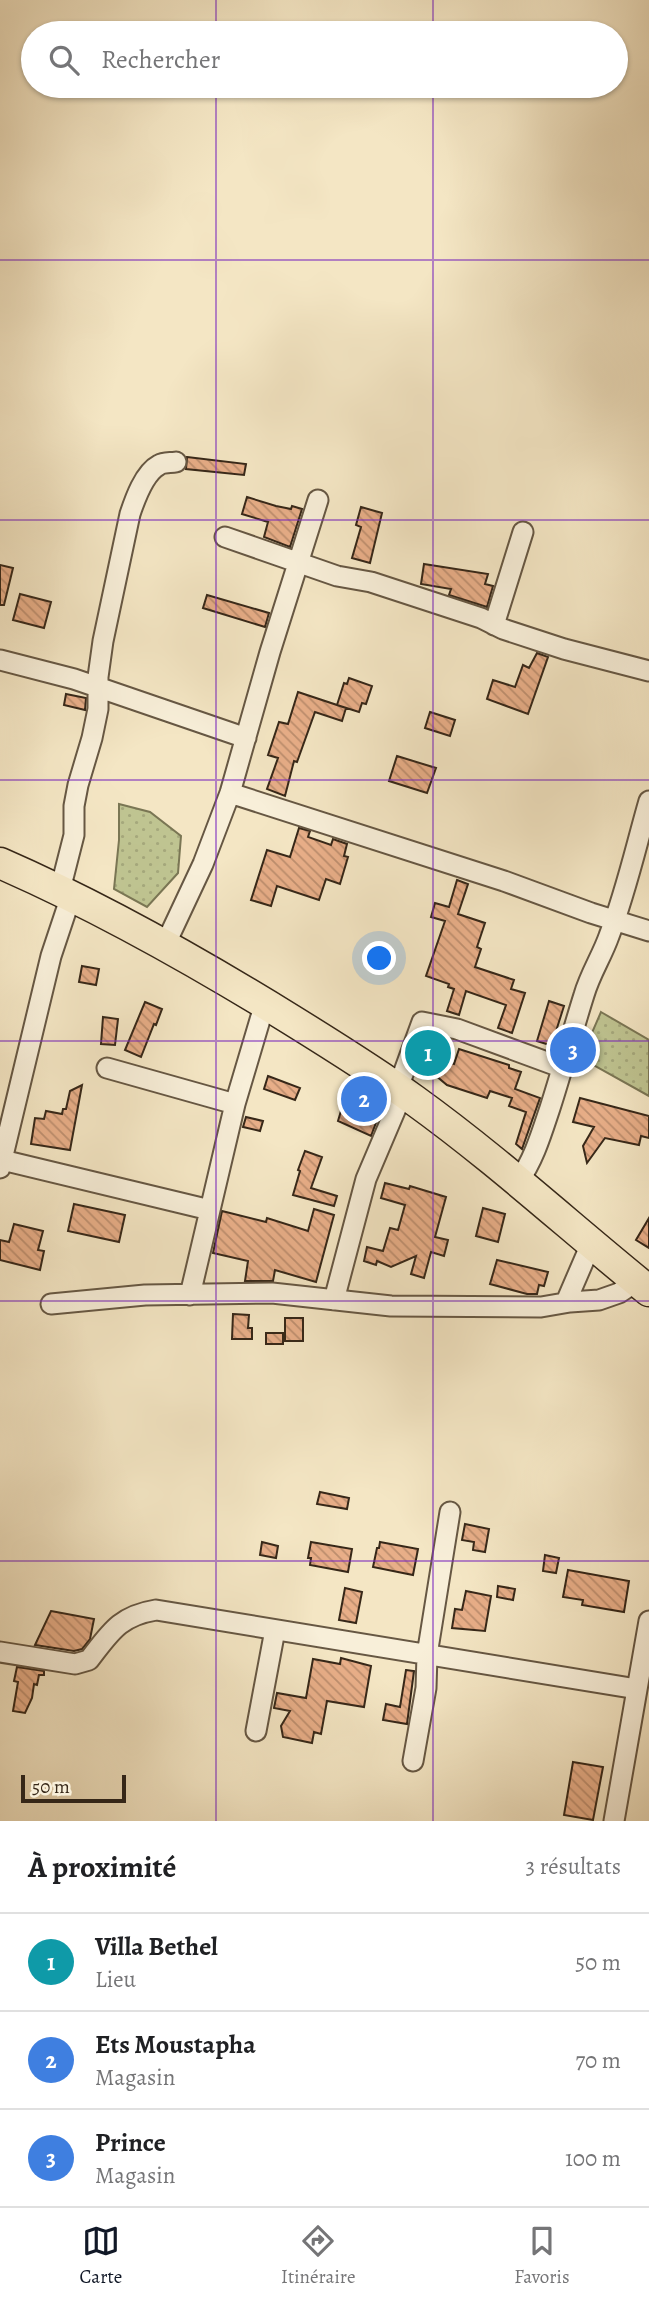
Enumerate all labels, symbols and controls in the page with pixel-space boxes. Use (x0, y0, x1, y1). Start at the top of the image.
search box (21, 21, 628, 98)
icon: search (45, 41, 83, 79)
text: Rechercher (101, 42, 221, 77)
your location (362, 941, 396, 975)
pin: 3 (550, 1024, 596, 1076)
pin: 1 (405, 1027, 451, 1079)
pin: 2 (341, 1073, 387, 1125)
scale bar (21, 1772, 126, 1804)
text: 50 m (32, 1774, 70, 1800)
text: À proximité (28, 1847, 176, 1887)
text: 3 résultats (526, 1851, 621, 1882)
text: Villa Bethel (95, 1929, 218, 1964)
text: 1 (47, 1947, 55, 1978)
text: 50 m (575, 1947, 621, 1978)
text: Lieu (95, 1964, 136, 1995)
text: Ets Moustapha (95, 2027, 256, 2062)
text: 2 (45, 2045, 57, 2076)
text: 70 m (575, 2045, 621, 2076)
text: Magasin (95, 2062, 175, 2093)
text: Prince (95, 2125, 166, 2160)
text: 3 (46, 2143, 56, 2174)
text: 100 m (565, 2143, 621, 2174)
text: Magasin (95, 2160, 175, 2191)
tab: Carte (79, 2222, 122, 2290)
tab: Itinéraire (281, 2222, 355, 2290)
tab: Favoris (514, 2222, 570, 2290)

